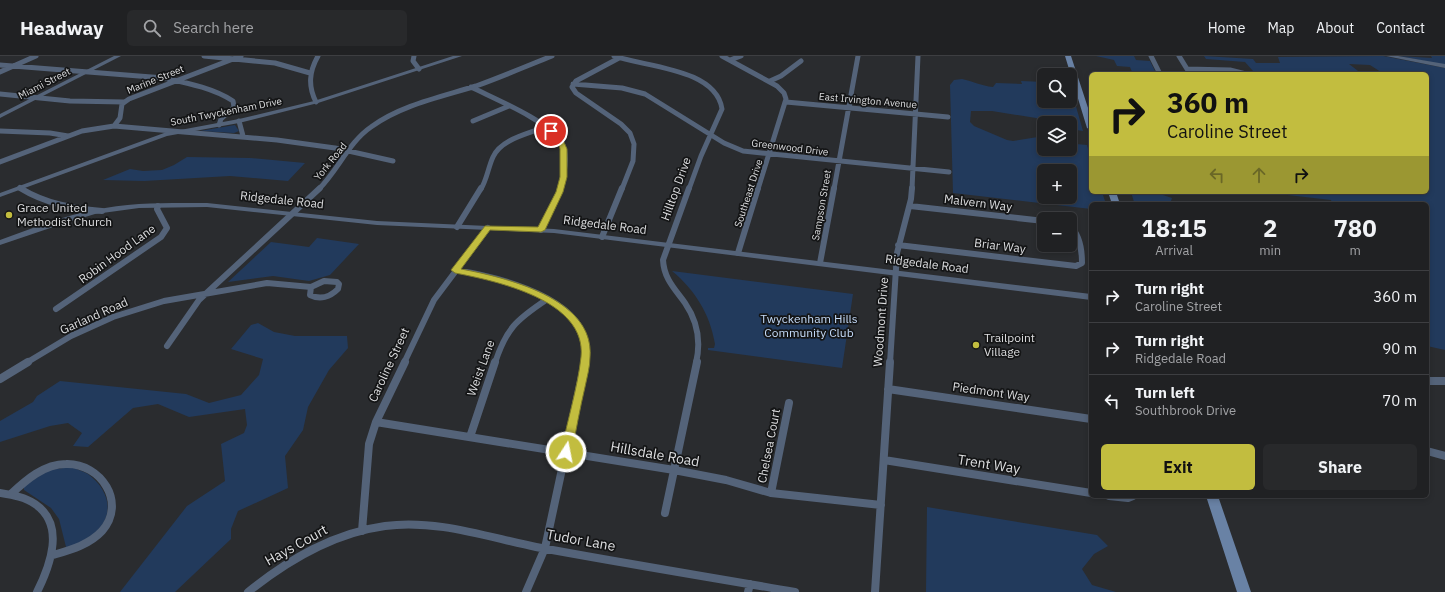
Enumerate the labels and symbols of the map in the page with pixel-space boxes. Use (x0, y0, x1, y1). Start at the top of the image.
street label: Marine Street (125, 62, 186, 97)
street label: Miami Street (16, 64, 73, 102)
street label: East Irvington Avenue (818, 90, 918, 111)
street label: South Twyckenham Drive (169, 94, 283, 129)
pin (534, 114, 568, 148)
street label: Greenwood Drive (751, 136, 830, 159)
street label: York Road (311, 140, 350, 183)
street label: Hilltop Drive (657, 155, 694, 223)
street label: Southeast Drive (731, 157, 766, 229)
street label: Sampson Street (809, 168, 834, 241)
street label: Ridgedale Road (239, 188, 325, 211)
street label: Malvern Way (943, 191, 1013, 214)
place label: Grace United Methodist Church (17, 200, 112, 229)
marker: Grace United Methodist Church (4, 210, 14, 220)
street label: Ridgedale Road (562, 212, 648, 237)
street label: Robin Hood Lane (75, 220, 158, 287)
street label: Briar Way (973, 235, 1027, 256)
street label: Ridgedale Road (884, 251, 970, 276)
street label: Woodmont Drive (870, 276, 891, 367)
street label: Garland Road (57, 294, 130, 337)
park label: Twyckenham Hills Community Club (760, 311, 858, 340)
street label: Caroline Street (365, 325, 412, 404)
place label: Trailpoint Village (984, 330, 1035, 359)
street label: Weist Lane (463, 337, 498, 398)
marker: Trailpoint Village (971, 340, 981, 350)
street label: Piedmont Way (952, 379, 1031, 404)
street label: Chelsea Court (754, 407, 783, 484)
position arrow (545, 431, 587, 473)
street label: Hillsdale Road (609, 437, 701, 471)
street label: Trent Way (956, 450, 1022, 478)
street label: Hays Court (261, 520, 331, 570)
street label: Tudor Lane (545, 525, 617, 555)

